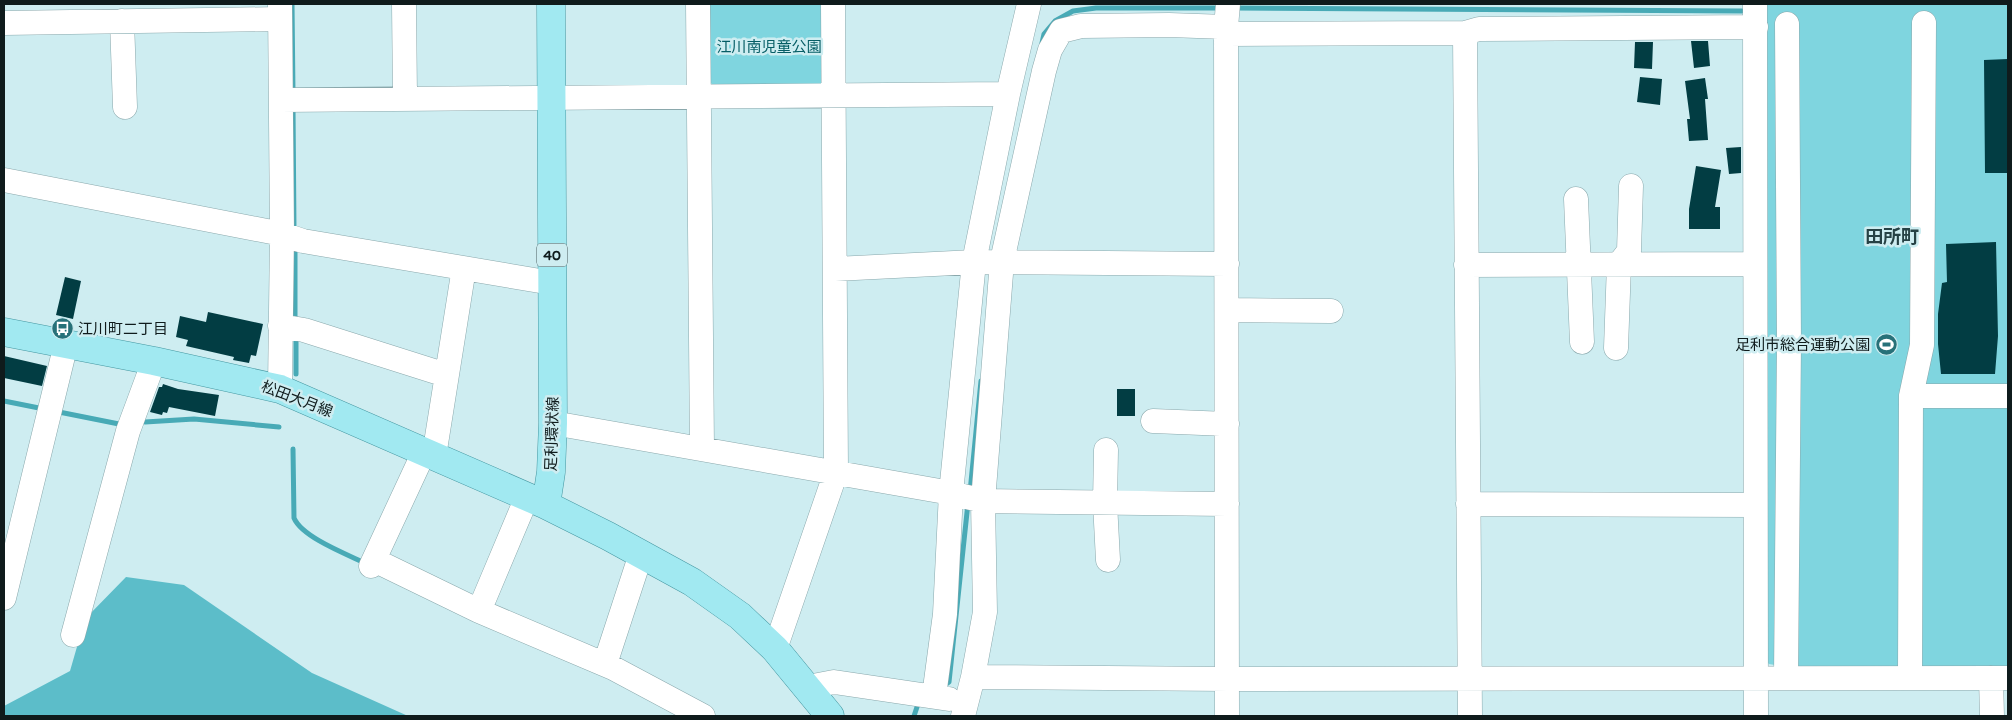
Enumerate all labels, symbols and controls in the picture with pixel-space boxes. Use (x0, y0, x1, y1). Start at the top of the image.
park label: 江川南児童公園 (716, 38, 822, 56)
district label: 田所町 (1865, 226, 1919, 248)
road number: 40 (537, 244, 567, 266)
bus stop icon: 江川町二丁目 (50, 317, 74, 341)
place label: 江川町二丁目 (78, 320, 168, 338)
sports icon: 足利市総合運動公園 (1874, 333, 1898, 357)
place label: 足利市総合運動公園 (1735, 336, 1870, 354)
street label: 松田大月線 (259, 377, 335, 421)
street label: 足利環状線 (542, 396, 562, 472)

